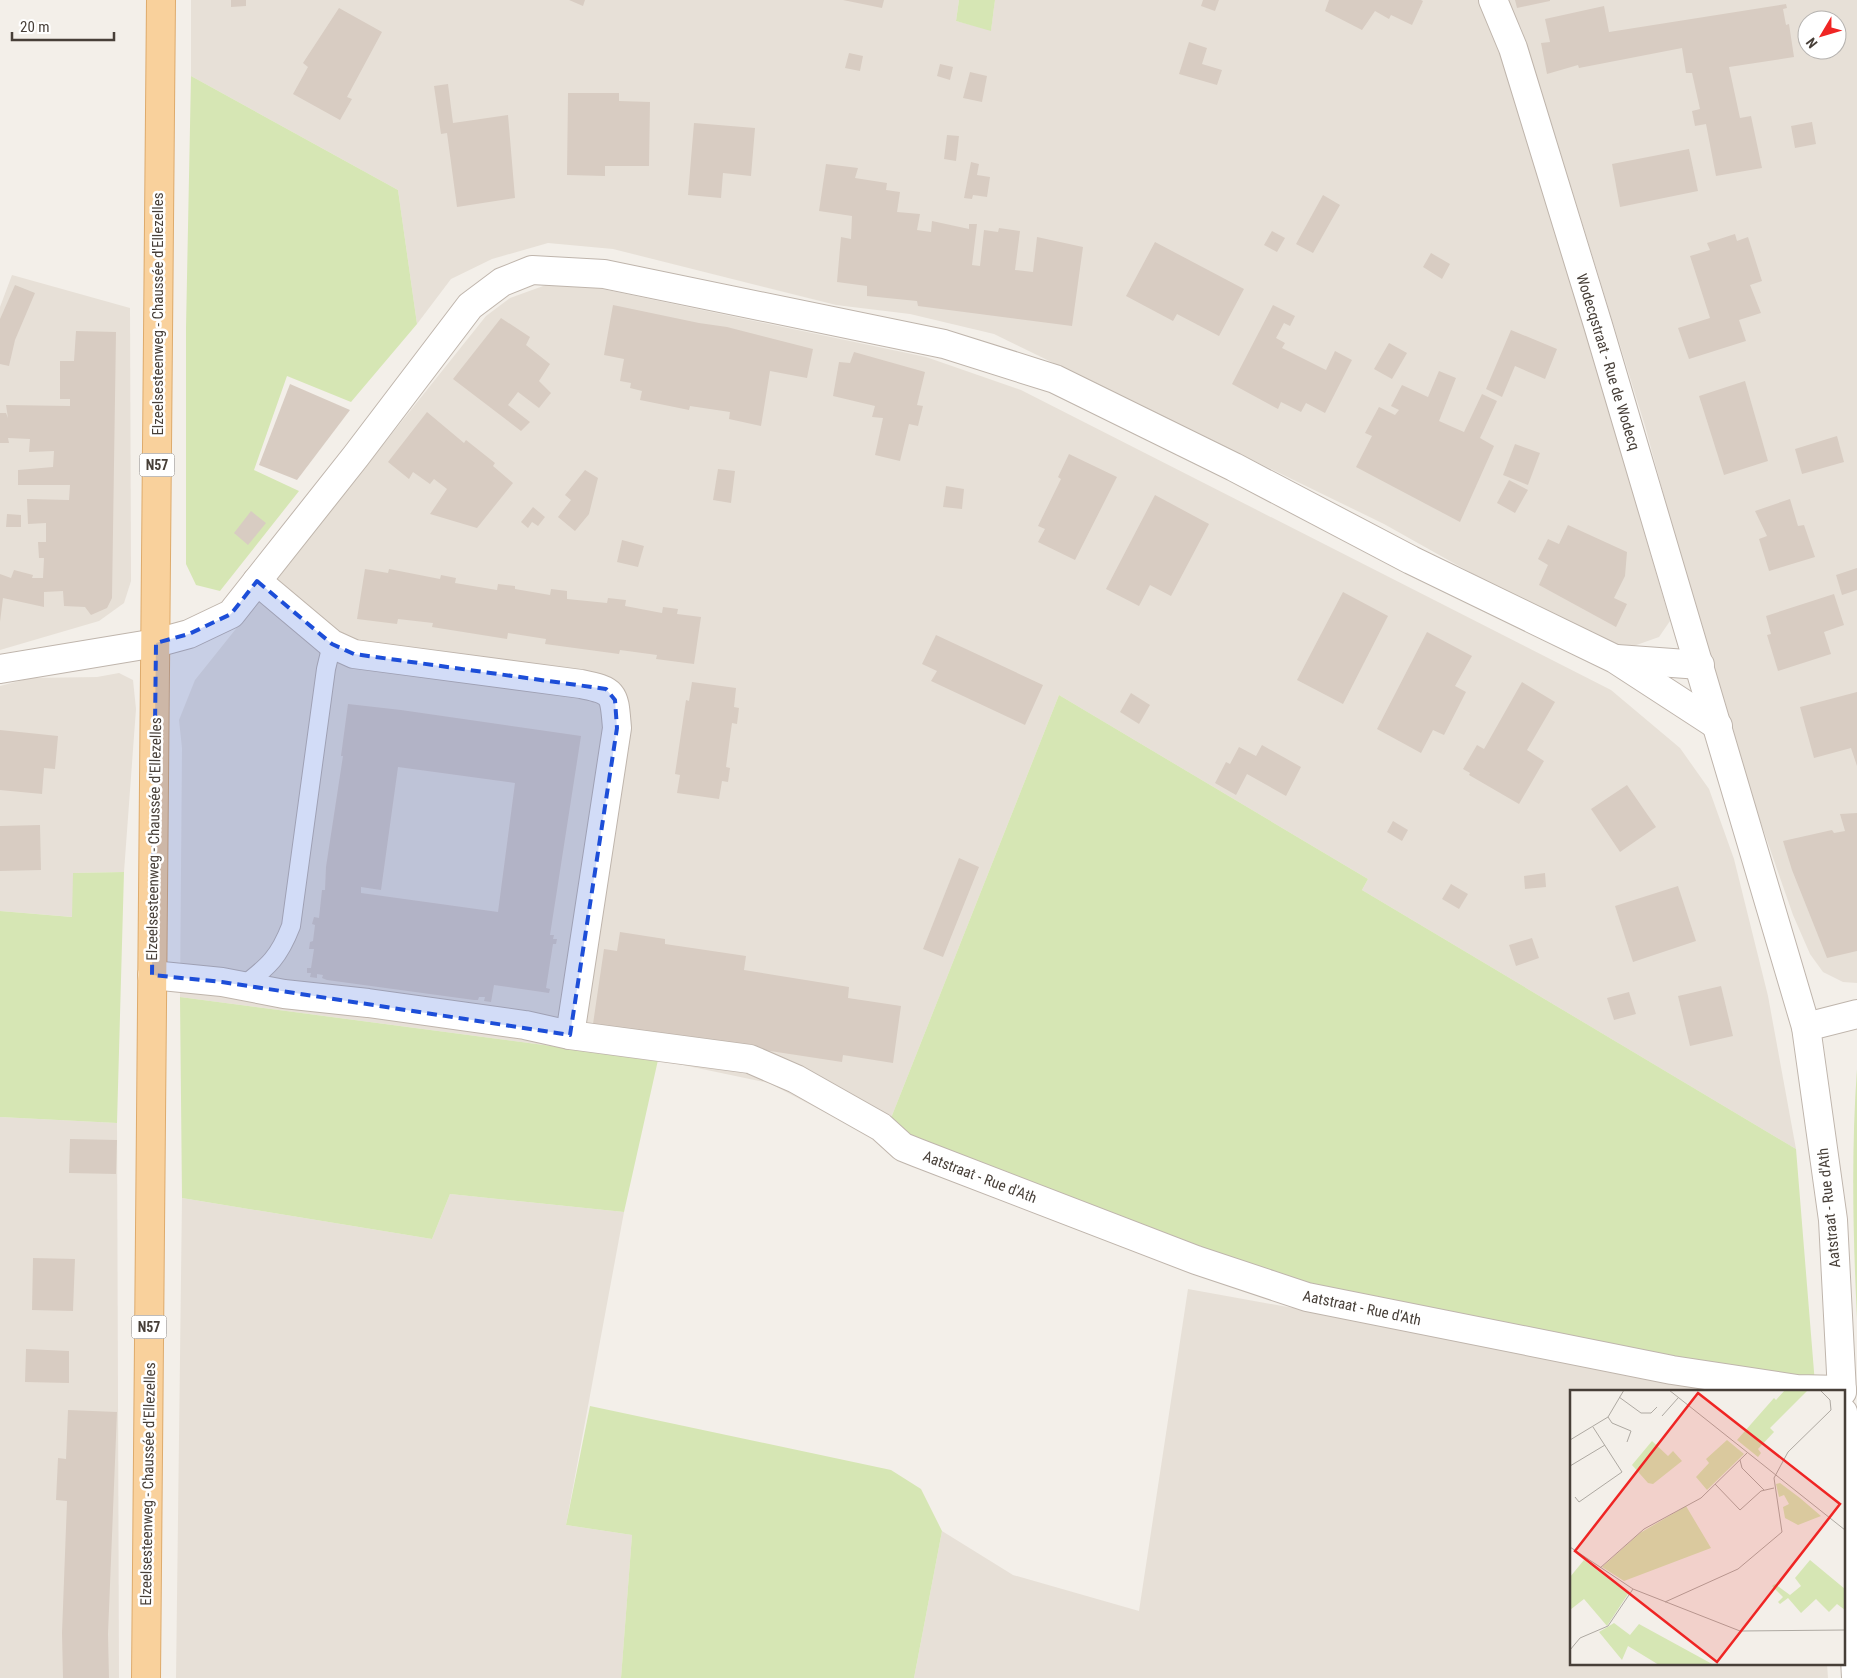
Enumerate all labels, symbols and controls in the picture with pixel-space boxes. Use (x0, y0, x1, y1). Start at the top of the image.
scale bar (12, 10, 115, 42)
north arrow (1797, 10, 1847, 60)
text: 20 m (20, 18, 50, 36)
text: N (1803, 35, 1821, 51)
street label: Elzeelsesteenweg - Chaussée d'Ellezelles (149, 192, 167, 436)
street label: Wodecqstraat - Rue de Wodecq (1573, 271, 1643, 453)
road number: N57 (140, 454, 174, 476)
street label: Elzeelsesteenweg - Chaussée d'Ellezelles (143, 717, 165, 961)
street label: Aatstraat - Rue d'Ath (921, 1147, 1039, 1207)
street label: Aatstraat - Rue d'Ath (1814, 1147, 1844, 1269)
street label: Aatstraat - Rue d'Ath (1301, 1287, 1423, 1329)
road number: N57 (132, 1315, 166, 1338)
street label: Elzeelsesteenweg - Chaussée d'Ellezelles (137, 1362, 159, 1606)
inset map (1570, 1390, 1844, 1666)

